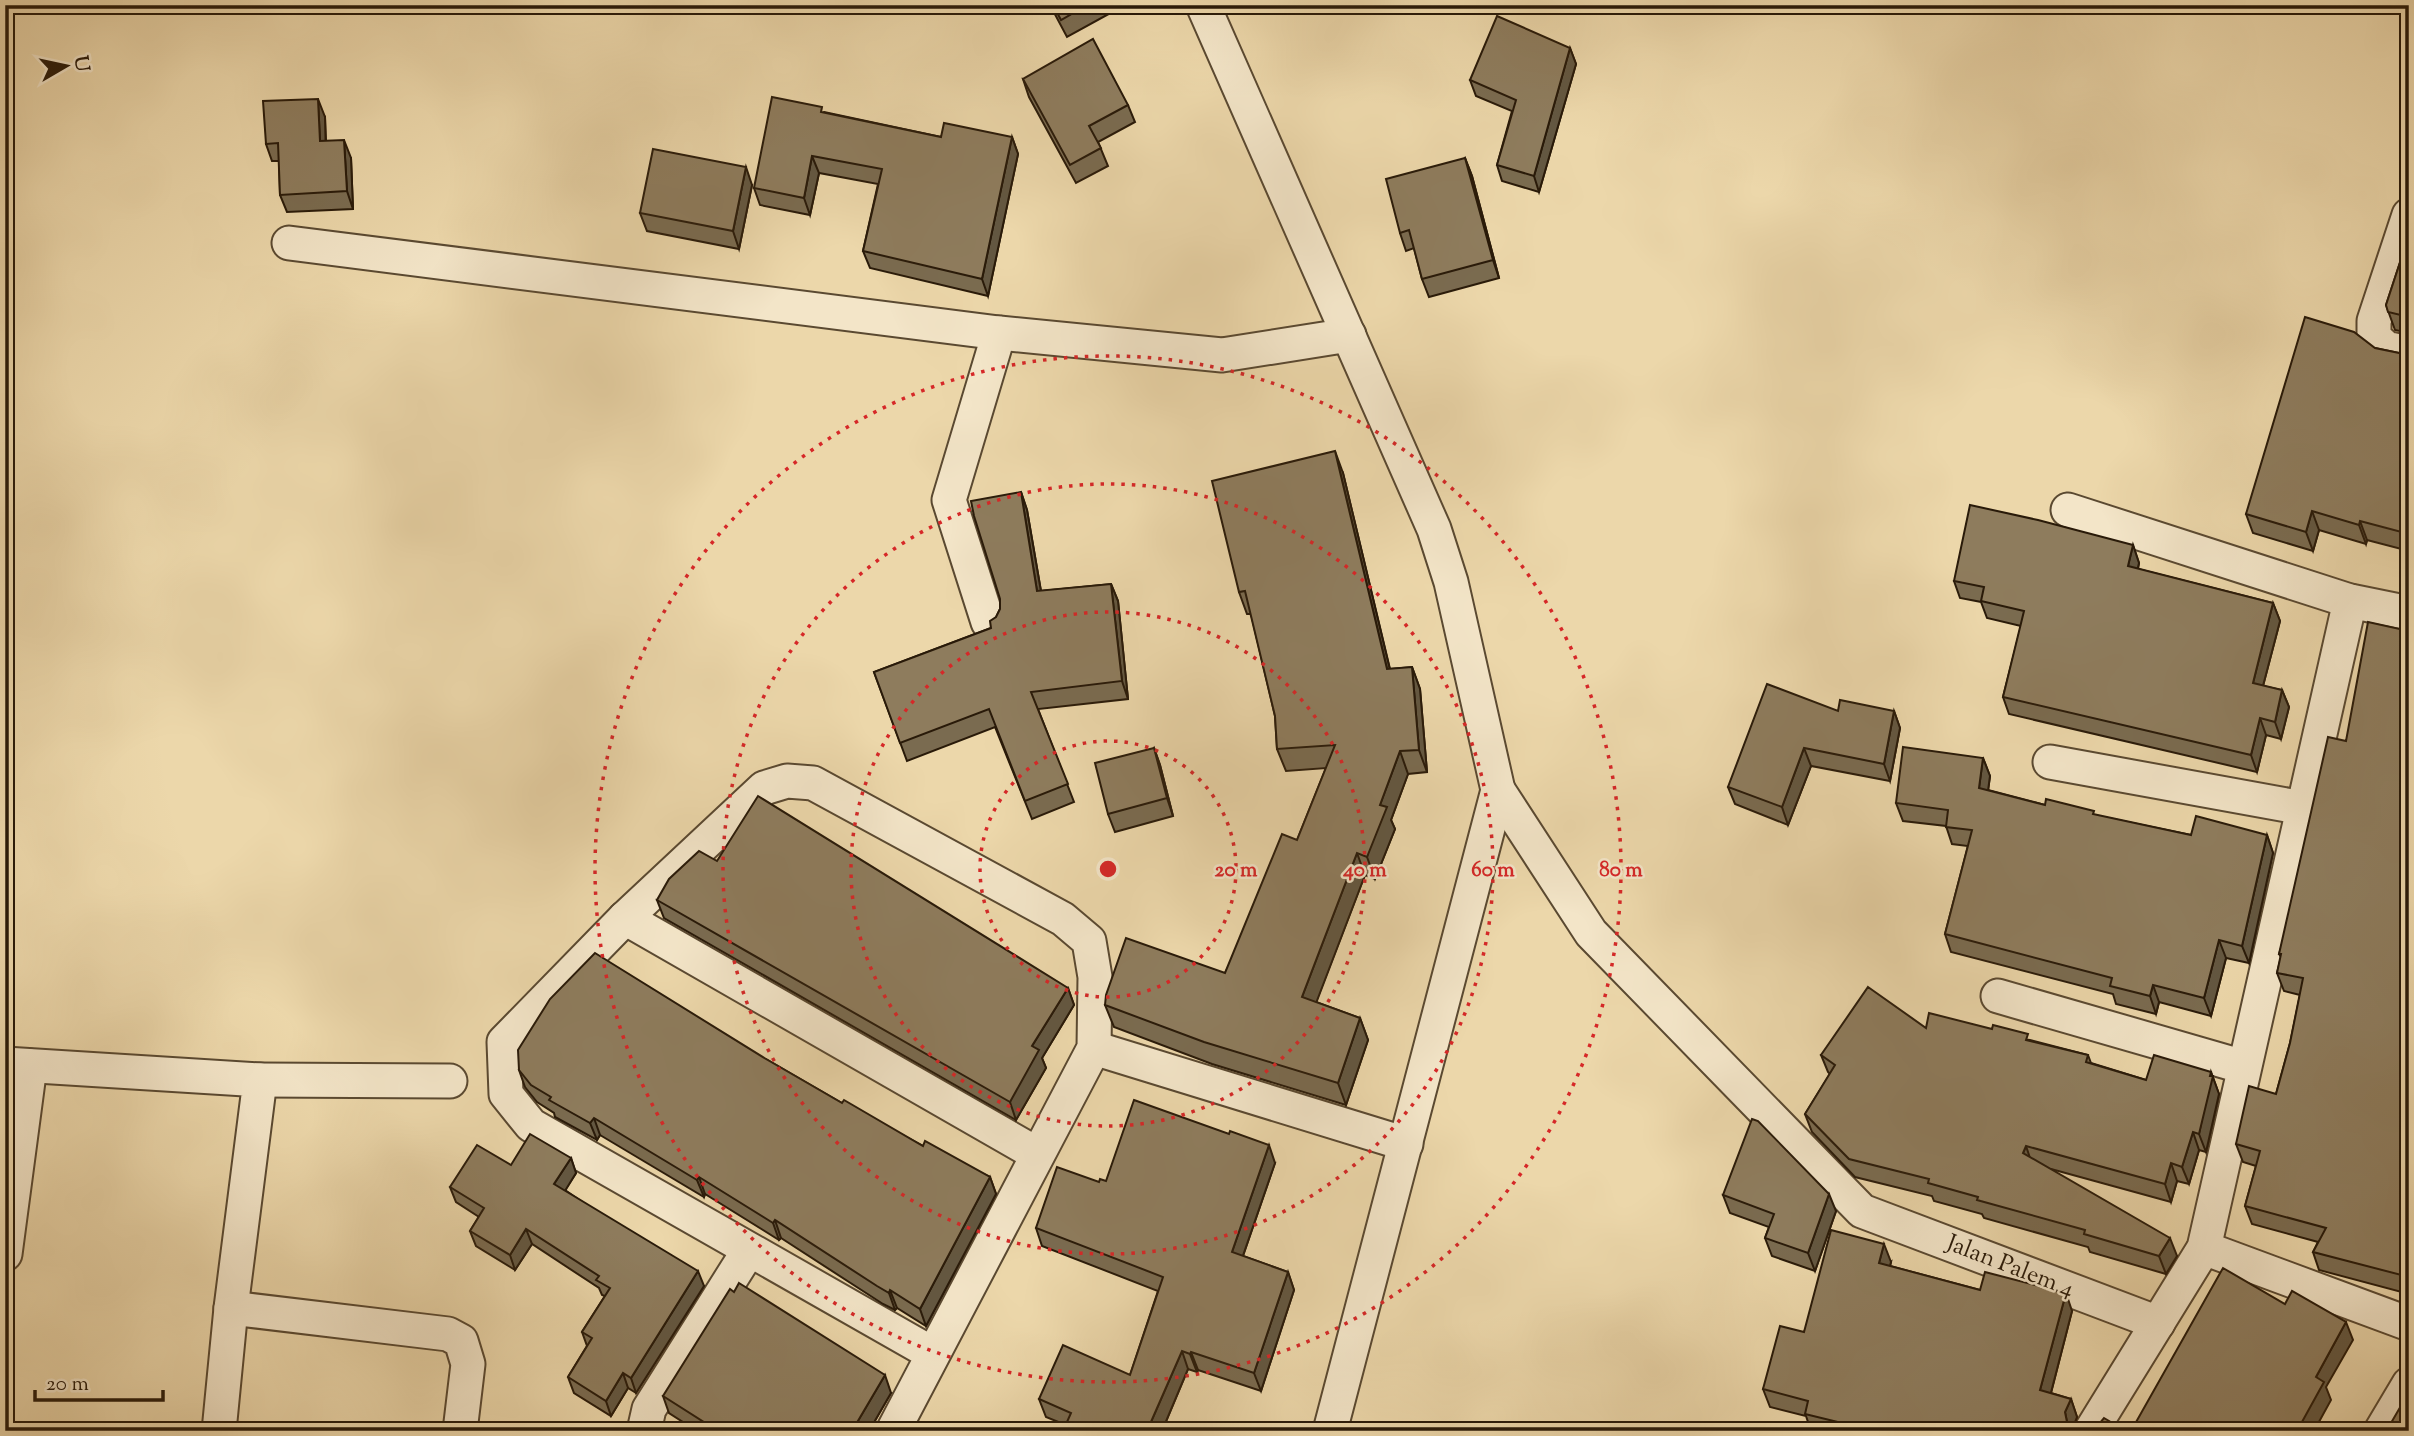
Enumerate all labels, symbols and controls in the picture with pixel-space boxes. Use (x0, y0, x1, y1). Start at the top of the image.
north arrow (32, 32, 102, 102)
text: U (66, 54, 95, 74)
text: 20 m (1215, 856, 1258, 886)
text: 40 m (1342, 856, 1387, 886)
text: 60 m (1471, 856, 1515, 886)
text: 80 m (1599, 856, 1643, 886)
centre of rings (1096, 857, 1120, 881)
street label: Jalan Palem 4 (1939, 1226, 2079, 1307)
scale bar (35, 1359, 163, 1403)
text: 20 m (46, 1370, 89, 1400)

